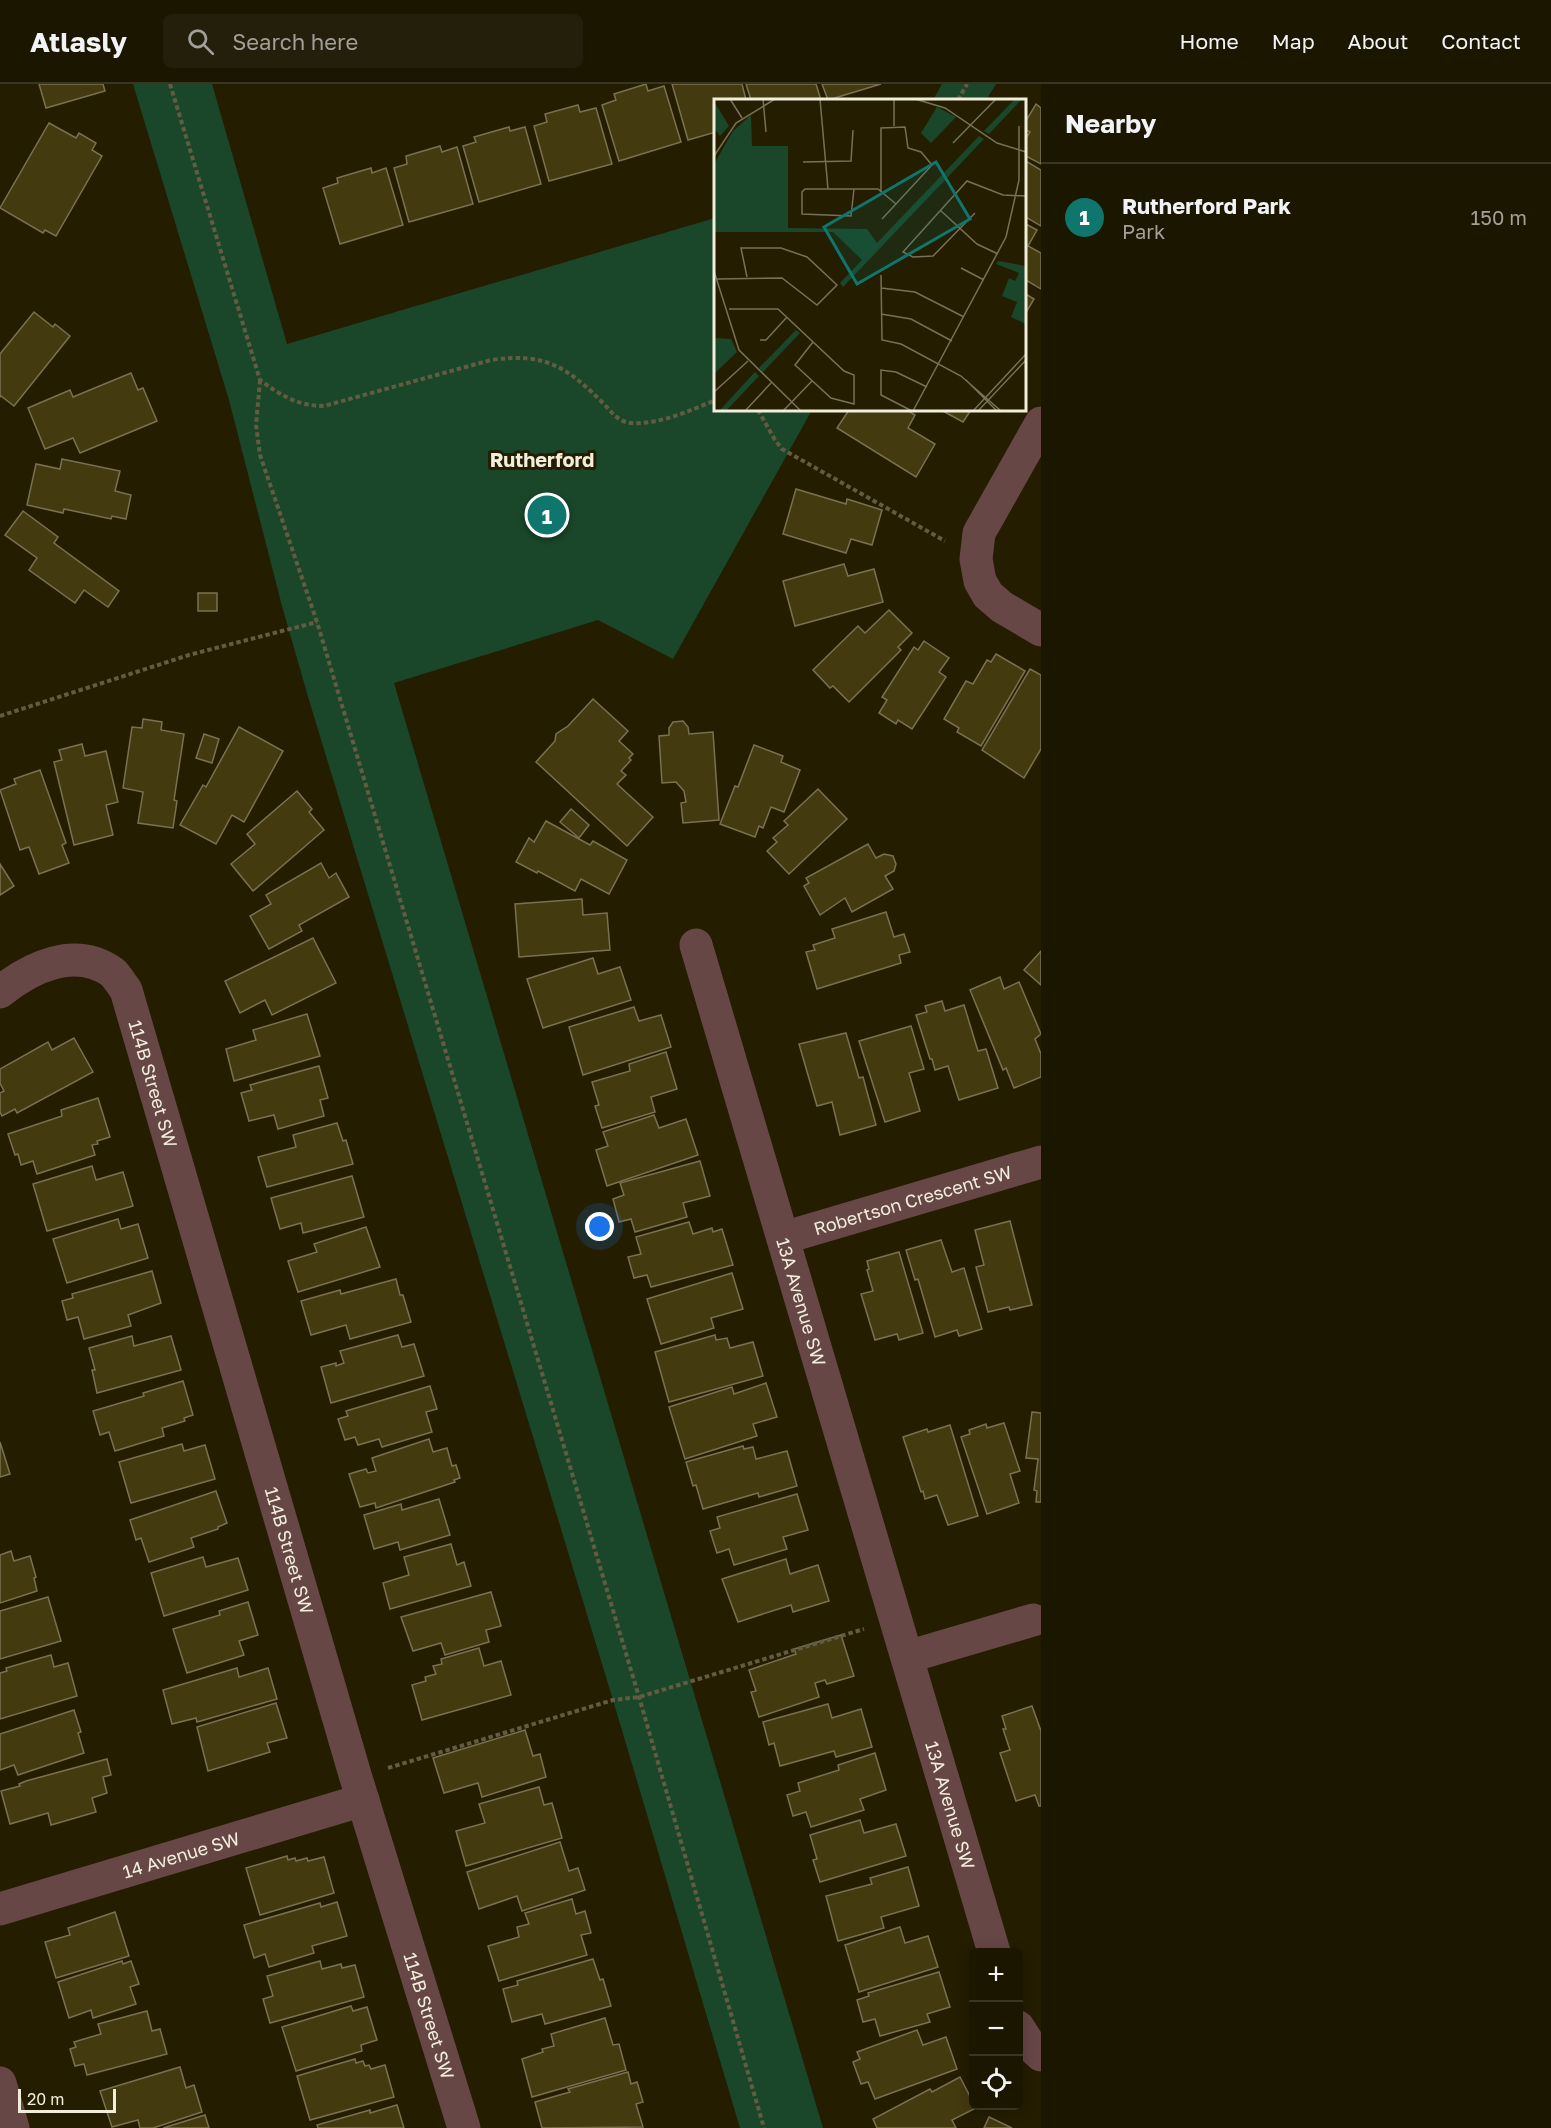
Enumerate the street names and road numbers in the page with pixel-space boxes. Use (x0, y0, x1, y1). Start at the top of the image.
street label: 114B Street SW (124, 1018, 182, 1150)
street label: Robertson Crescent SW (811, 1160, 1014, 1239)
street label: 13A Avenue SW (772, 1235, 831, 1368)
street label: 114B Street SW (261, 1484, 319, 1616)
street label: 13A Avenue SW (921, 1738, 980, 1872)
street label: 14 Avenue SW (120, 1827, 242, 1883)
street label: 114B Street SW (399, 1950, 459, 2082)

